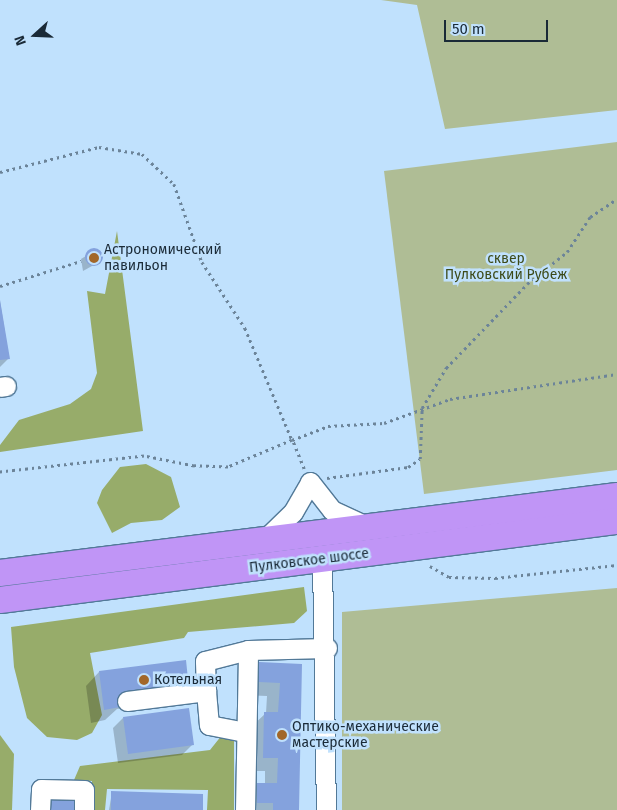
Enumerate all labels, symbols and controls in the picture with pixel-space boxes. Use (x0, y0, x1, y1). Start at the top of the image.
north arrow (10, 10, 60, 60)
scale bar (447, 10, 551, 42)
text: 50 m (452, 20, 485, 38)
text: N (11, 33, 30, 48)
place label: Астрономический павильон (104, 242, 222, 274)
park label: сквер Пулковский Рубеж (445, 251, 567, 284)
marker: Астрономический павильон (88, 252, 100, 264)
street label: Пулковское шоссе (248, 545, 370, 577)
place label: Котельная (154, 672, 222, 688)
marker: Котельная (138, 674, 150, 686)
place label: Оптико-механические мастерские (292, 719, 439, 752)
marker: Оптико-механические мастерские (276, 729, 288, 741)

